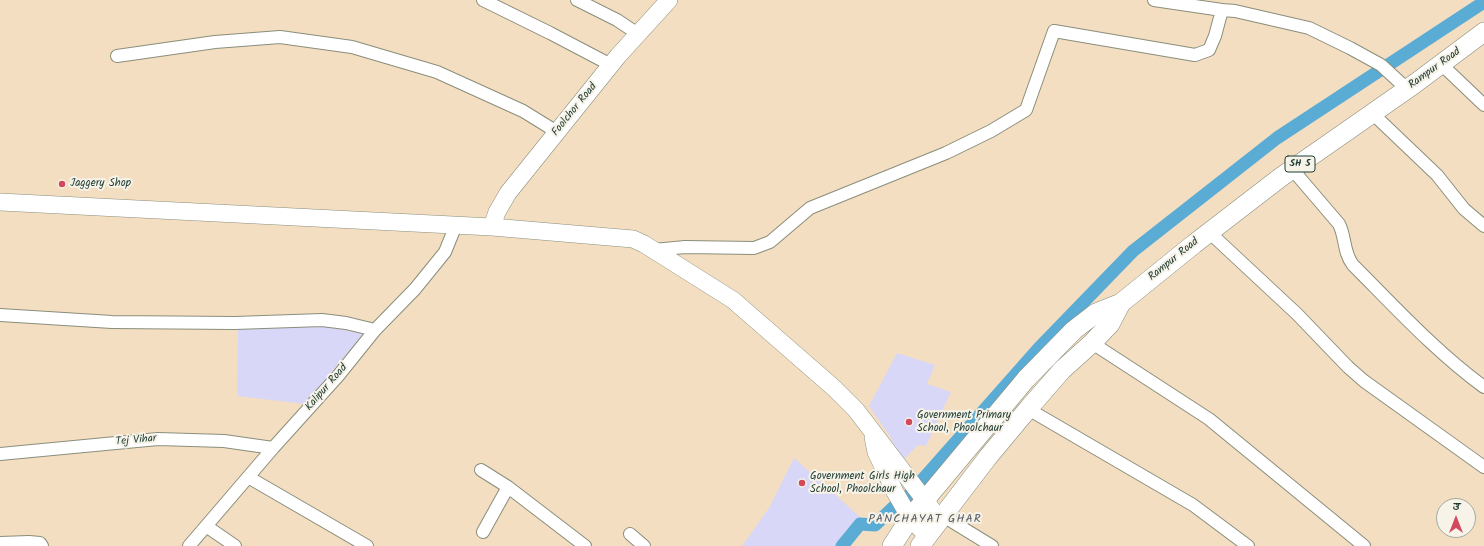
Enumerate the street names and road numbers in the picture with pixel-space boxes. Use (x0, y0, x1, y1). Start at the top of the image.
street label: Rampur Road (1406, 46, 1464, 92)
street label: Foolchor Road (550, 81, 600, 139)
road number: SH 5 (1285, 156, 1315, 172)
street label: Rampur Road (1146, 236, 1202, 284)
street label: Kalipur Road (303, 362, 351, 414)
street label: Tej Vihar (115, 433, 157, 449)

